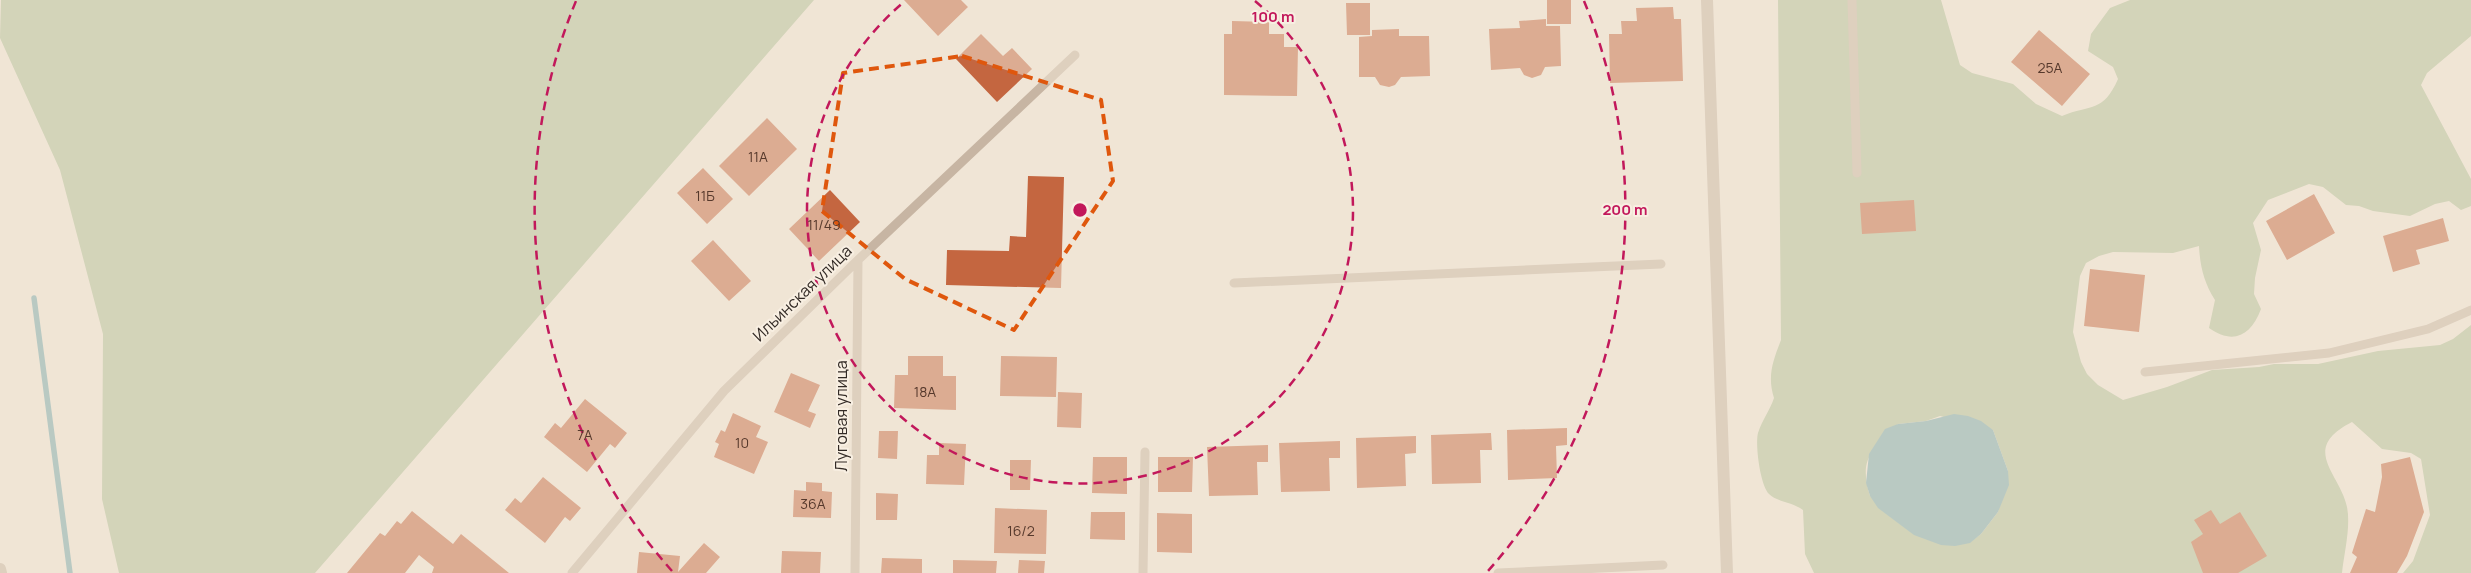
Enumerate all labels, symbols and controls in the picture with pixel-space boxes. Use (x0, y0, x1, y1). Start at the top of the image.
text: 100 m (1252, 6, 1294, 27)
house number: 25А (2038, 58, 2063, 77)
house number: 11А (748, 147, 768, 166)
house number: 11Б (695, 186, 715, 205)
text: 200 m (1602, 199, 1648, 220)
centre of rings (1071, 201, 1089, 219)
house number: 11/49 (807, 215, 841, 234)
street label: Ильинская улица (748, 240, 856, 346)
street label: Луговая улица (830, 360, 852, 472)
house number: 18А (914, 382, 936, 401)
house number: 7А (577, 425, 593, 444)
house number: 10 (735, 433, 749, 452)
house number: 36А (800, 494, 826, 513)
house number: 16/2 (1007, 521, 1035, 540)

